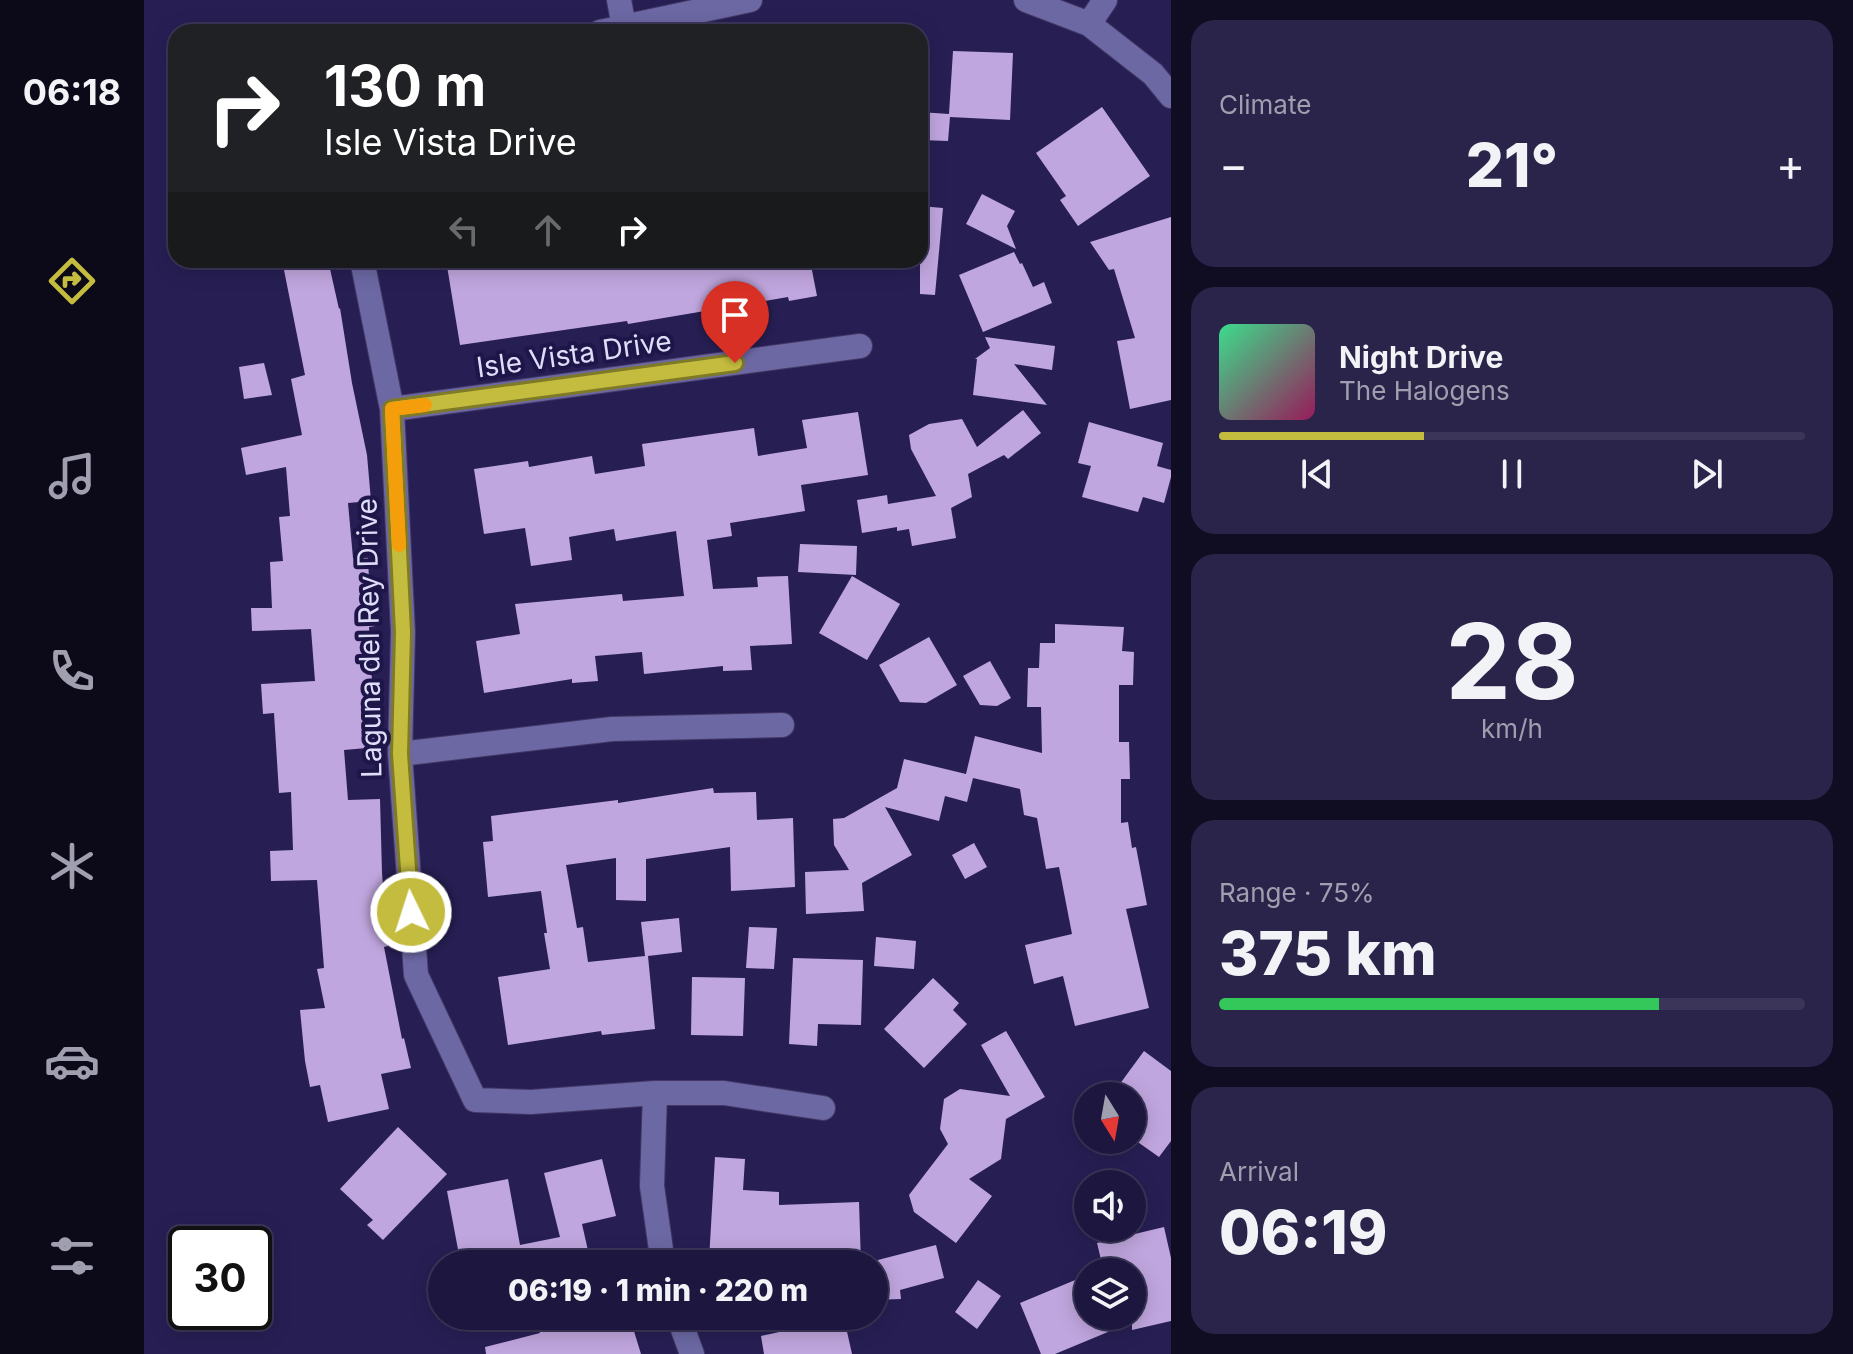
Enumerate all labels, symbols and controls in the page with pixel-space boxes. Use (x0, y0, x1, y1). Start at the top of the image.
text: 130 m (324, 52, 486, 120)
icon: right (192, 56, 296, 160)
text: 06:18 (23, 70, 121, 114)
text: Climate (1219, 89, 1311, 120)
text: Isle Vista Drive (324, 120, 577, 164)
text: 21° (1466, 129, 1558, 201)
text: − (1219, 138, 1248, 192)
text: + (1776, 138, 1805, 192)
icon: left (442, 208, 486, 252)
icon: ahead (526, 208, 570, 252)
icon: right (610, 208, 654, 252)
icon: directions (44, 253, 100, 309)
pin (701, 281, 769, 363)
icon: arrive (713, 293, 757, 337)
street label: Isle Vista Drive (474, 323, 674, 385)
text: Night Drive (1339, 339, 1503, 375)
text: The Halogens (1339, 375, 1510, 406)
icon: music (44, 448, 100, 504)
icon: previous (1295, 452, 1339, 496)
icon: pause (1490, 452, 1534, 496)
icon: next (1685, 452, 1729, 496)
street label: Laguna del Rey Drive (350, 498, 388, 778)
text: 28 (1445, 598, 1579, 724)
icon: phone (44, 643, 100, 699)
text: km/h (1481, 713, 1543, 744)
icon: climate (44, 838, 100, 894)
position arrow (369, 870, 453, 954)
text: Range · 75% (1219, 877, 1375, 908)
text: 375 km (1219, 917, 1437, 989)
icon: car (44, 1033, 100, 1089)
north arrow (1074, 1082, 1146, 1154)
map controls (1074, 1082, 1146, 1330)
text: Arrival (1219, 1156, 1299, 1187)
button: sound (1074, 1170, 1146, 1242)
text: 06:19 (1219, 1196, 1388, 1268)
speed limit sign: 30 (168, 1226, 272, 1330)
icon: filters (44, 1228, 100, 1284)
button: layers (1074, 1258, 1146, 1330)
text: 06:19 · 1 min · 220 m (508, 1272, 808, 1308)

